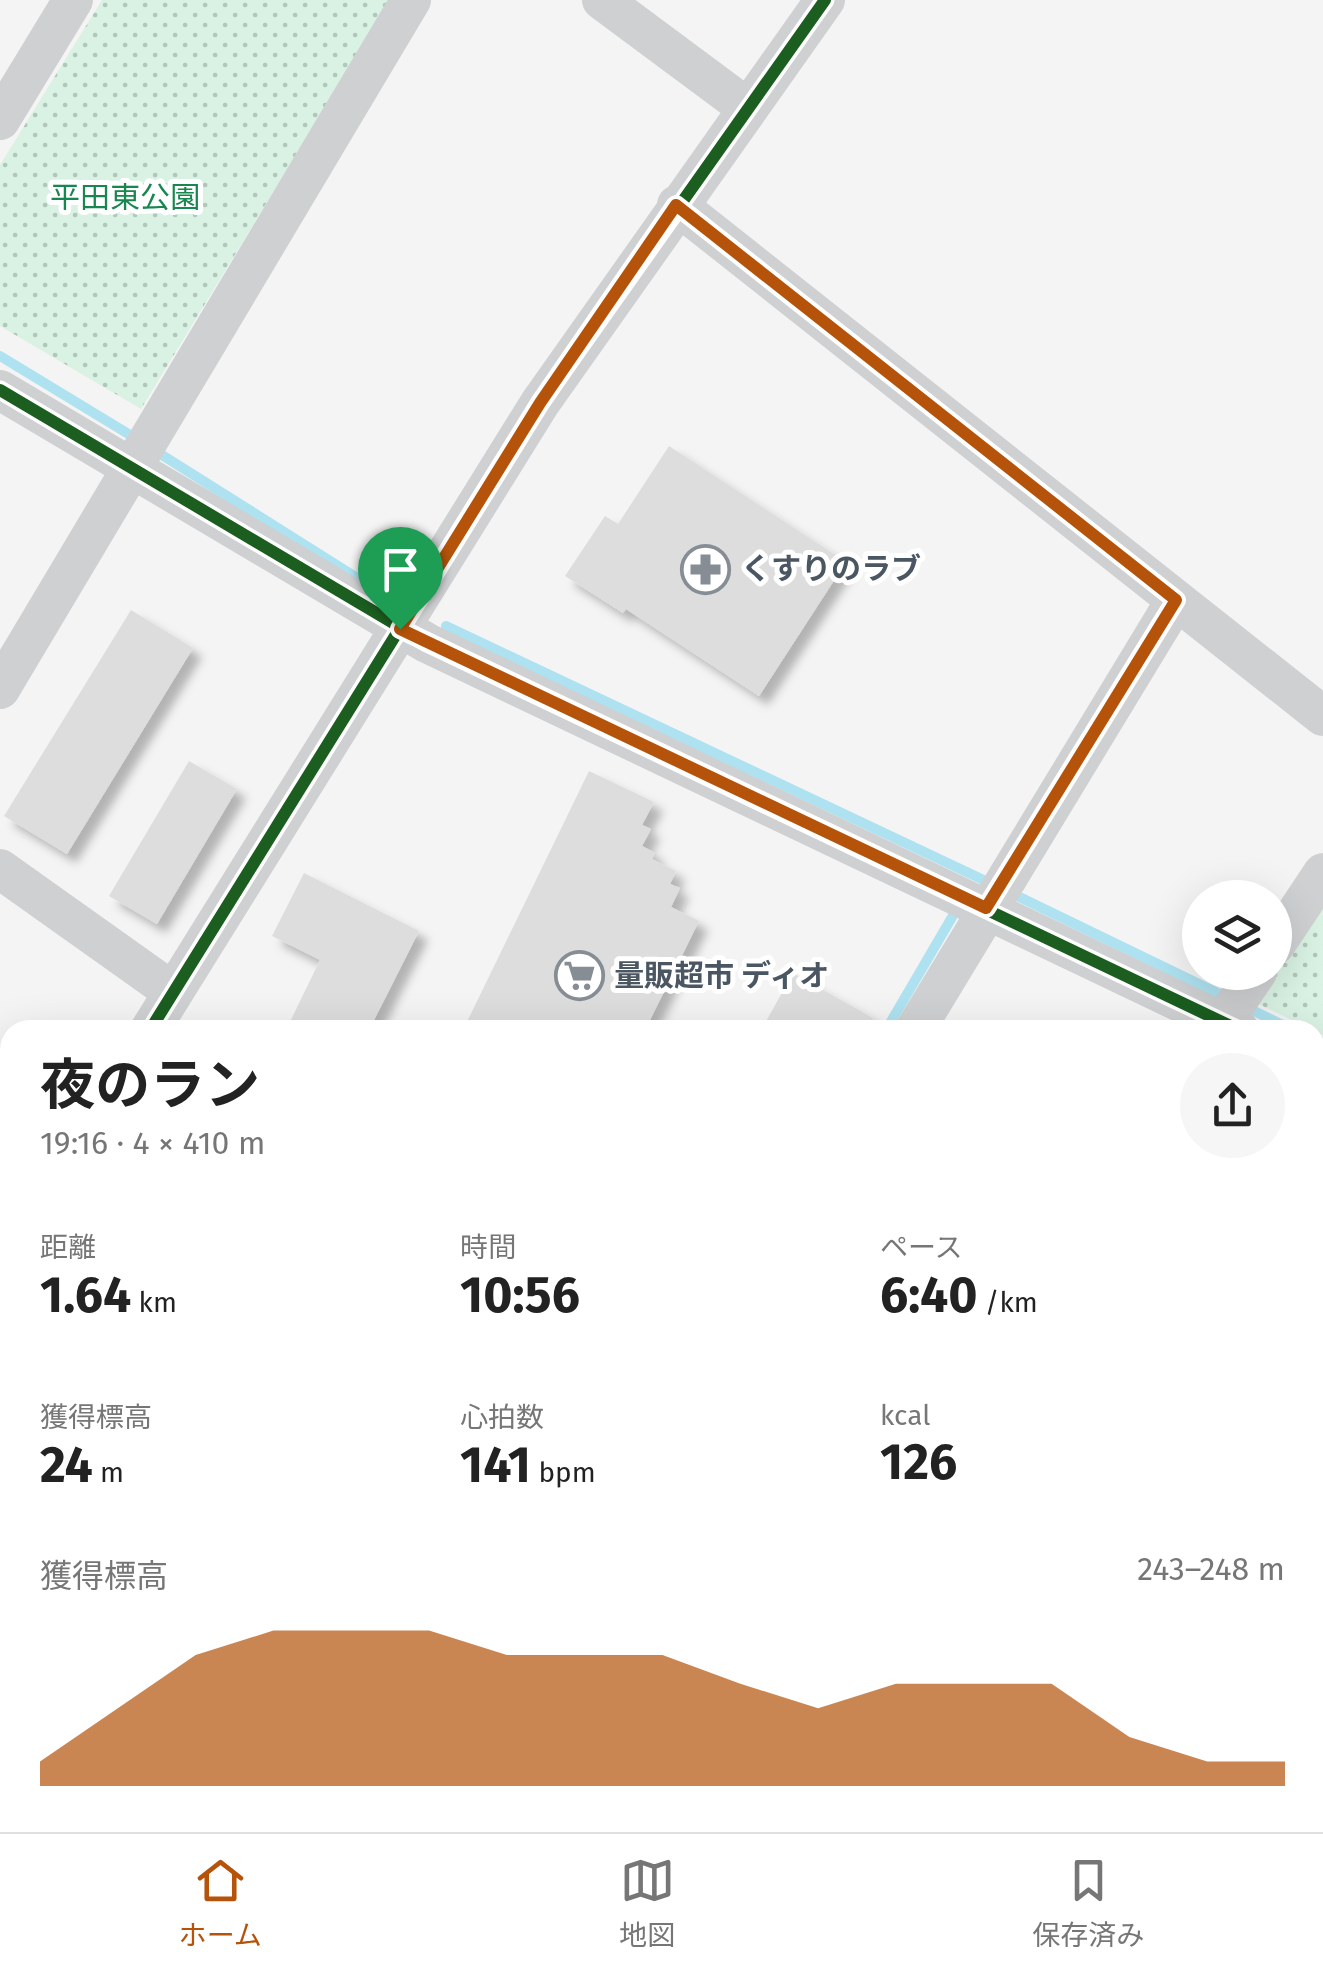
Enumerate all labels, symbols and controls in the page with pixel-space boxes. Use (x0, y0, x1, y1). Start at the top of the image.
park label: 平田東公園 (50, 180, 200, 216)
pin (358, 527, 443, 630)
icon: arrive (373, 542, 428, 597)
pharmacy icon: くすりのラブ (680, 543, 732, 595)
place label: くすりのラブ (741, 551, 921, 587)
map controls (1182, 880, 1292, 990)
button: layers (1182, 880, 1292, 990)
supermarket icon: 量販超市 ディオ (553, 950, 605, 1002)
place label: 量販超市 ディオ (614, 958, 829, 994)
text: 夜のラン (40, 1053, 260, 1119)
button: share (1180, 1053, 1285, 1158)
text: 19:16 · 4 × 410 m (40, 1124, 265, 1162)
text: 距離 (40, 1231, 96, 1264)
text: 時間 (460, 1231, 516, 1264)
text: ペース (880, 1231, 963, 1264)
text: 1.64 (40, 1265, 131, 1325)
text: 10:56 (460, 1265, 580, 1325)
text: 6:40 (880, 1265, 977, 1325)
text: km (131, 1286, 177, 1319)
text: /km (977, 1286, 1038, 1319)
text: kcal (880, 1399, 930, 1432)
text: 獲得標高 (40, 1401, 152, 1434)
text: 心拍数 (460, 1401, 544, 1434)
text: 126 (880, 1432, 957, 1492)
text: 24 (40, 1435, 93, 1495)
text: 141 (460, 1435, 531, 1495)
text: m (93, 1456, 124, 1489)
text: bpm (531, 1456, 596, 1489)
text: 243–248 m (1137, 1550, 1285, 1588)
text: 獲得標高 (40, 1557, 168, 1595)
tab: ホーム (179, 1853, 262, 1953)
tab: 地図 (619, 1853, 675, 1953)
tab: 保存済み (1032, 1853, 1144, 1953)

